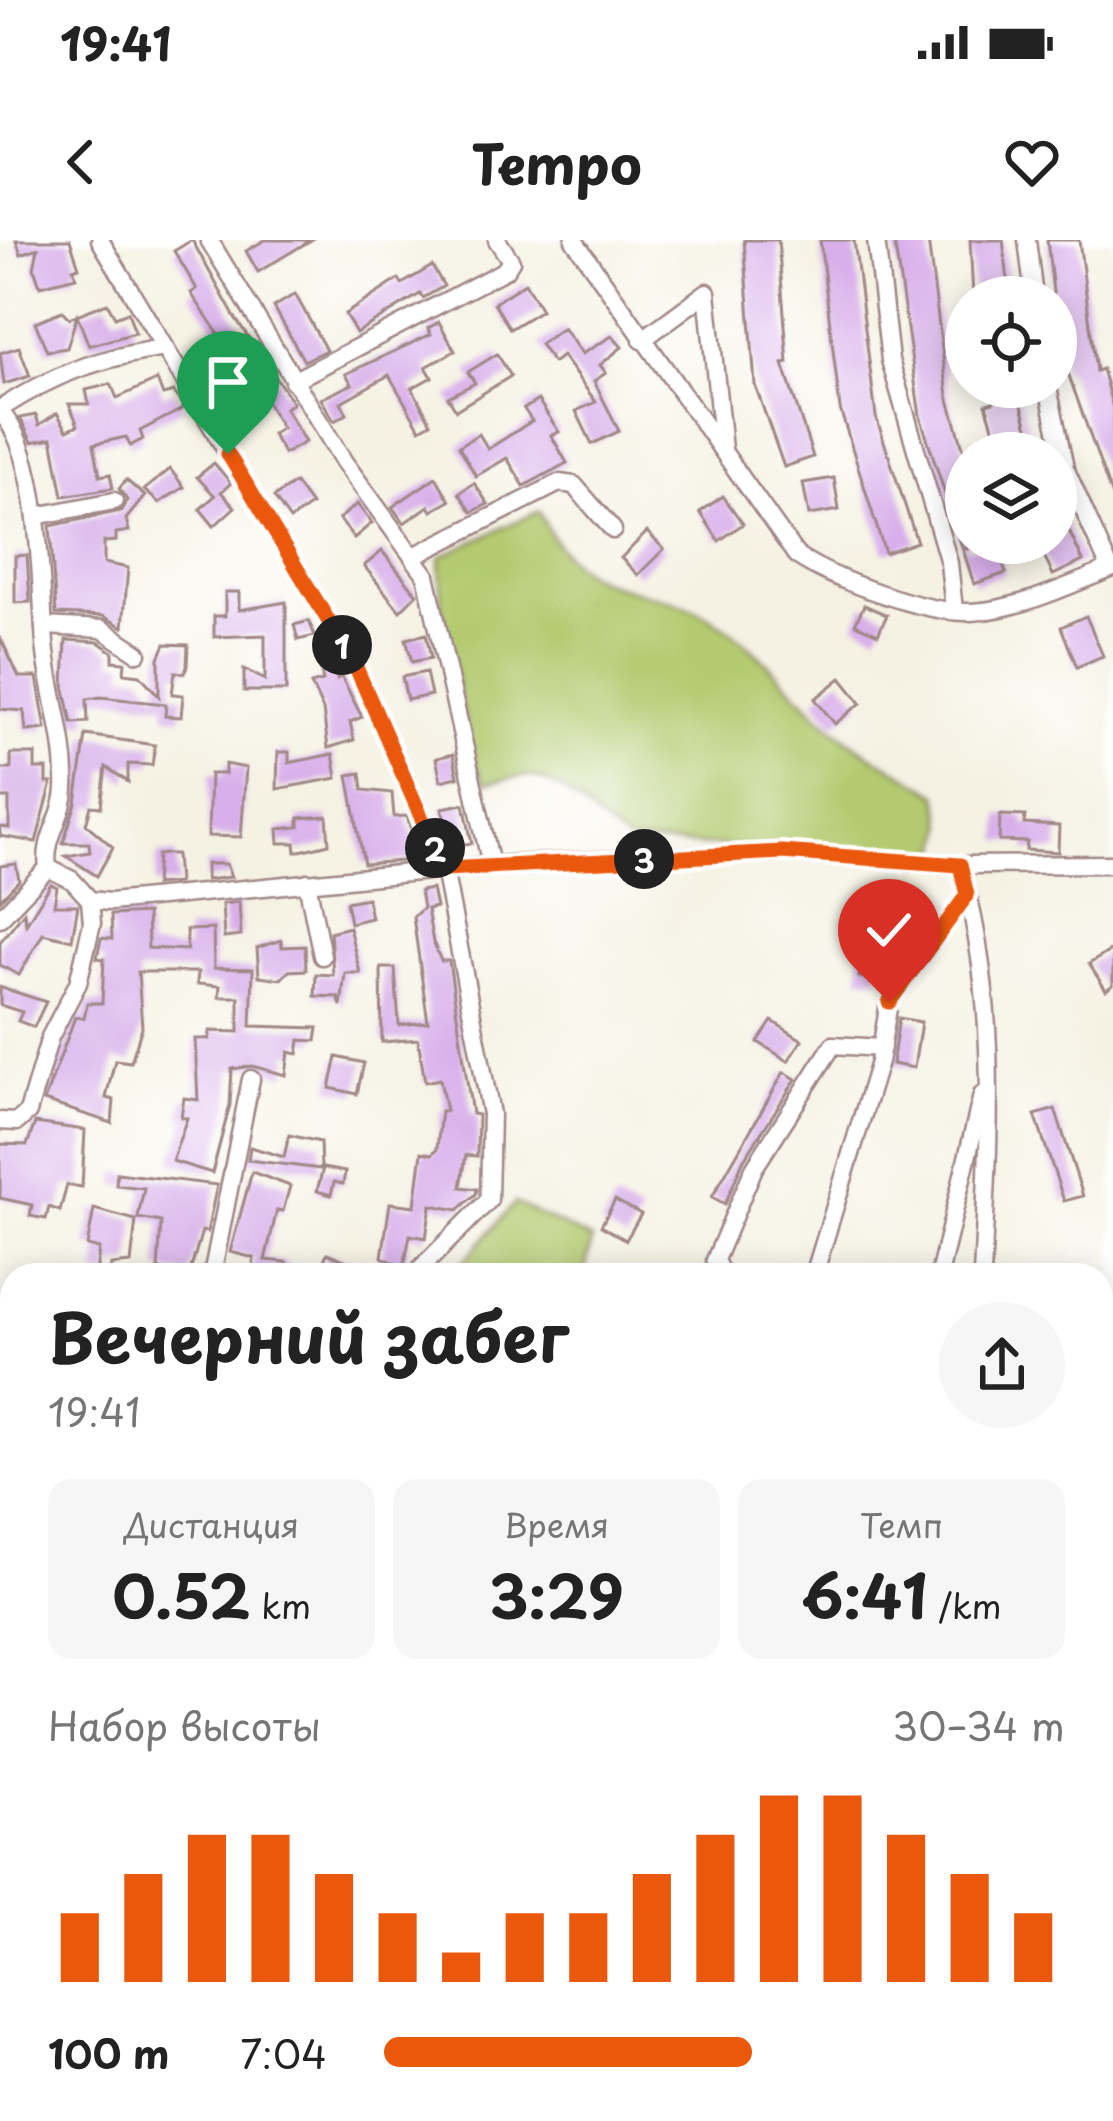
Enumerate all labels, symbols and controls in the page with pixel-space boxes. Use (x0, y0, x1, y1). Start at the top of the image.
text: 19:41 (60, 8, 172, 76)
text: Tempo (471, 122, 642, 203)
icon: back (48, 129, 114, 195)
icon: heart (999, 129, 1065, 195)
map controls (945, 276, 1077, 564)
button: locate (945, 276, 1077, 408)
pin (177, 331, 279, 454)
icon: arrive (195, 349, 261, 415)
button: layers (945, 432, 1077, 564)
pin: 1 (312, 615, 372, 675)
text: 1 (334, 620, 350, 670)
pin: 2 (405, 818, 465, 878)
text: 2 (423, 823, 447, 873)
pin: 3 (614, 829, 674, 889)
text: 3 (633, 834, 655, 884)
pin (838, 879, 940, 1002)
icon: check (856, 897, 922, 963)
text: Вечерний забег (48, 1286, 569, 1385)
button: share (939, 1302, 1065, 1428)
text: 19:41 (48, 1381, 140, 1440)
text: Дистанция (124, 1499, 299, 1549)
text: Время (504, 1499, 609, 1549)
text: Темп (860, 1499, 943, 1549)
text: 0.52 (112, 1549, 251, 1639)
text: 3:29 (489, 1549, 624, 1639)
text: 6:41 (801, 1549, 928, 1639)
text: km (251, 1580, 311, 1630)
text: /km (928, 1580, 1002, 1630)
text: Набор высоты (48, 1695, 321, 1754)
text: 30–34 m (892, 1695, 1065, 1754)
text: 100 m (48, 2023, 170, 2082)
text: 7:04 (240, 2023, 327, 2082)

